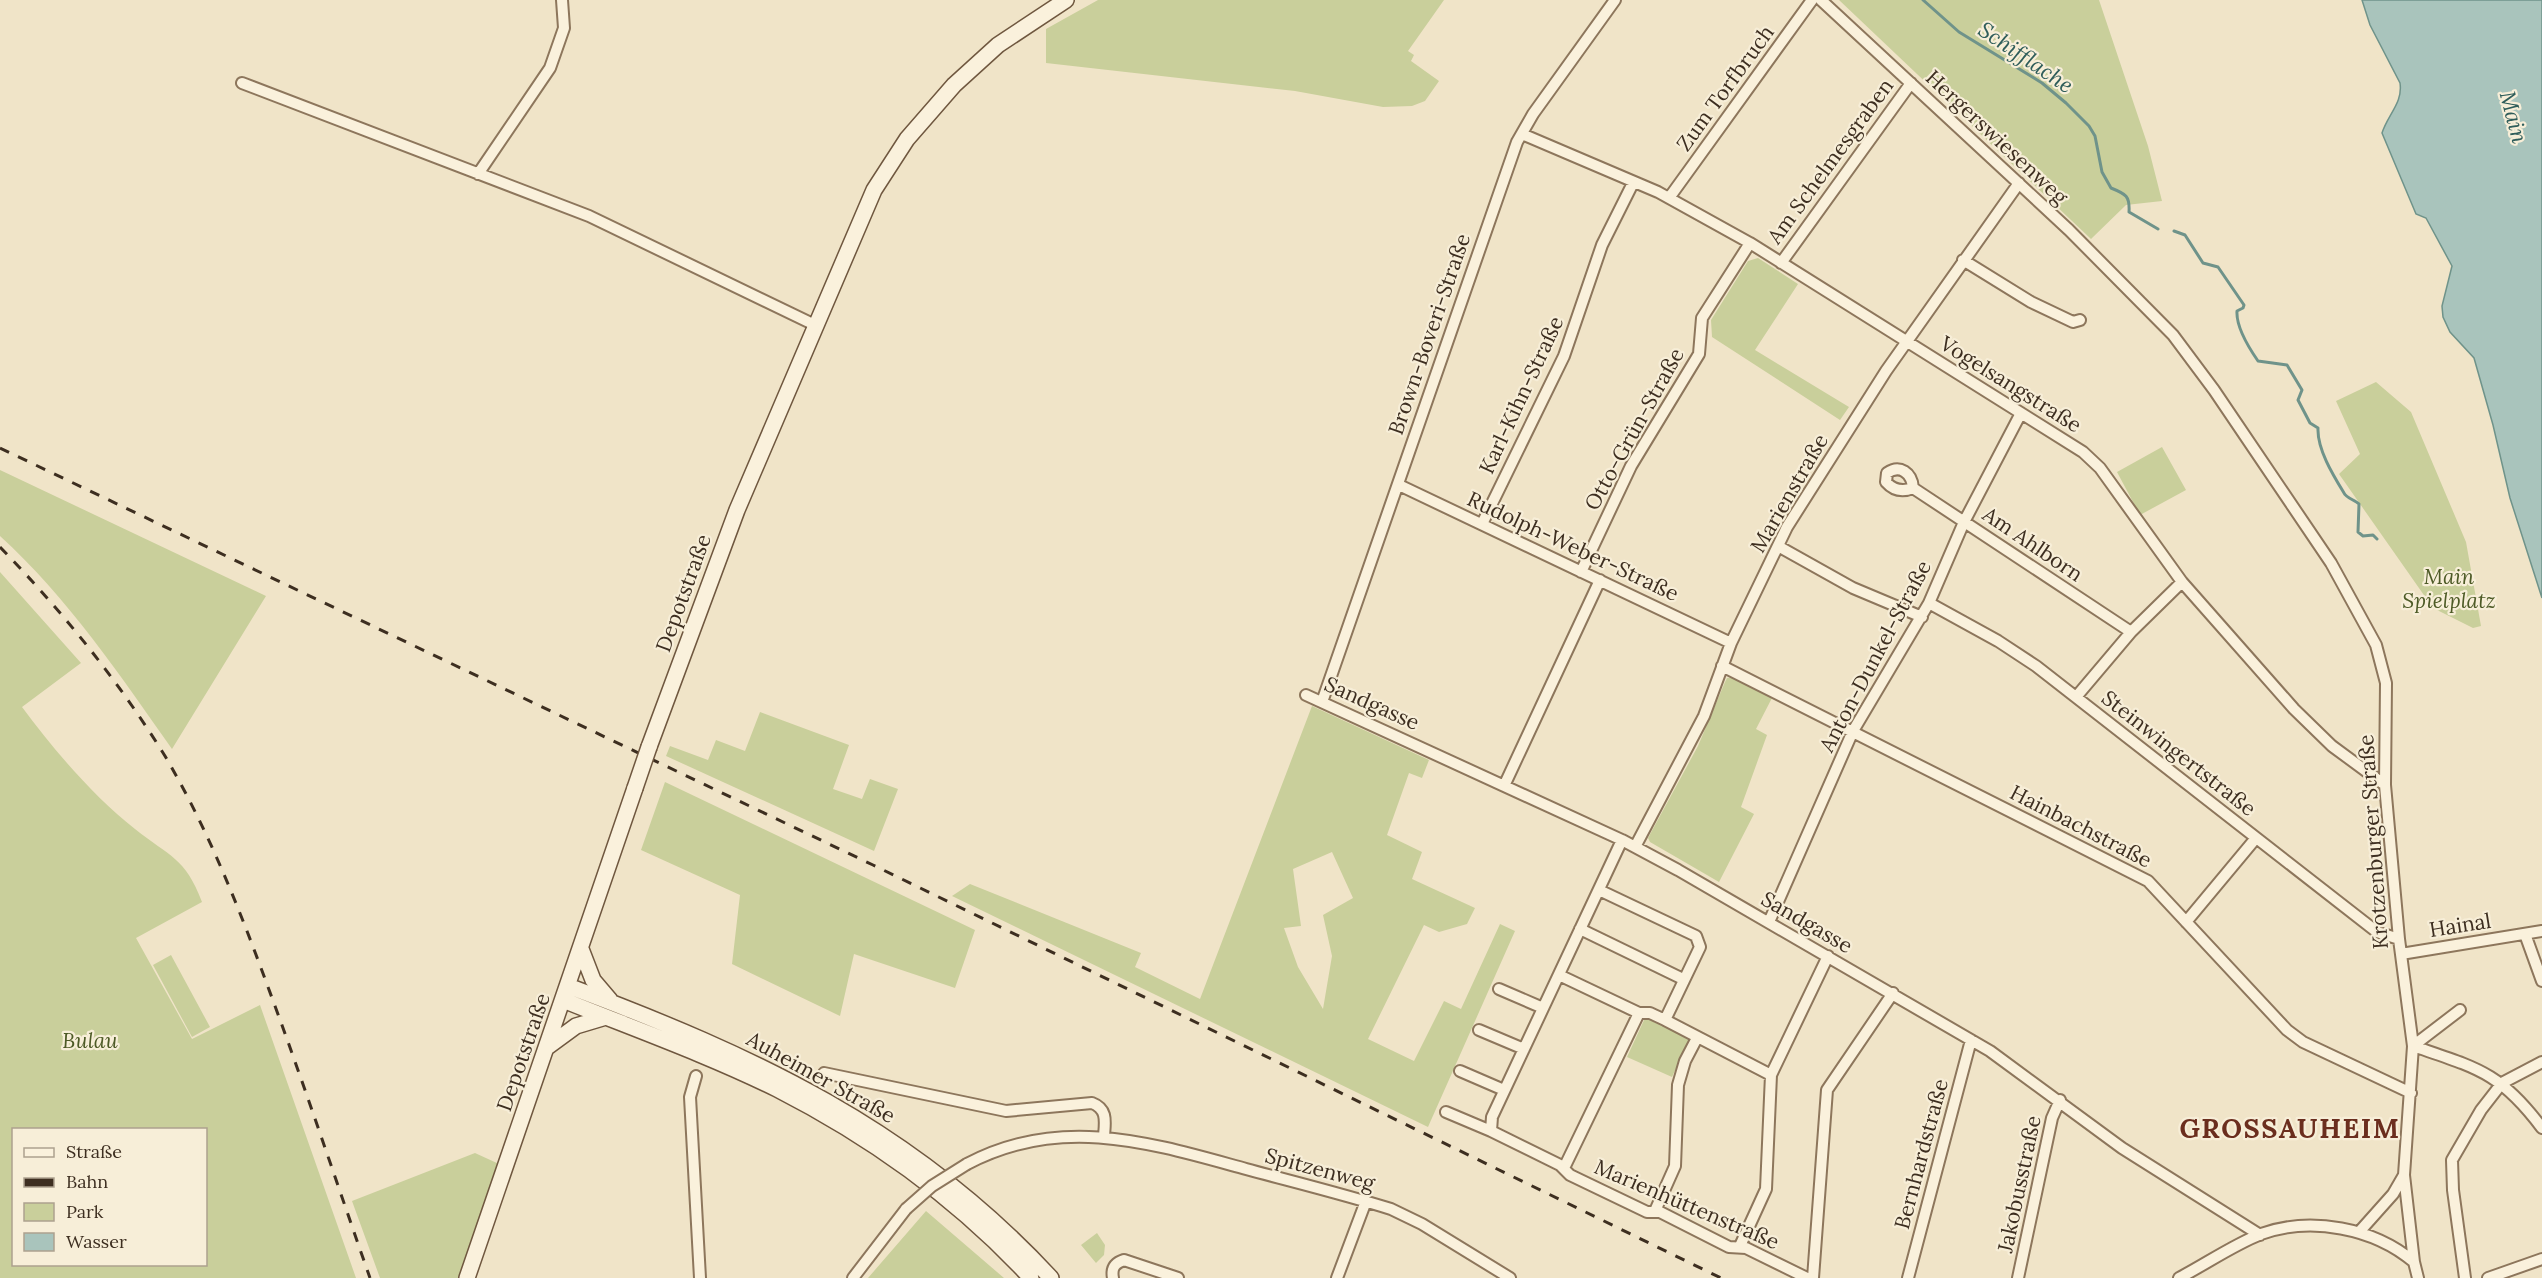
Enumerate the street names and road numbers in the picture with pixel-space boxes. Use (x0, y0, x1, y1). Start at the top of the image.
street label: Zum Torfbruch (1670, 20, 1780, 156)
street label: Hergerswiesenweg (1920, 64, 2074, 210)
street label: Am Schelmesgraben (1760, 73, 1899, 250)
street label: Brown-Boveri-Straße (1382, 230, 1476, 438)
street label: Karl-Kihn-Straße (1473, 312, 1569, 478)
street label: Vogelsangstraße (1934, 329, 2087, 438)
street label: Otto-Grün-Straße (1578, 343, 1690, 515)
street label: Marienstraße (1744, 429, 1834, 557)
street label: Rudolph-Weber-Straße (1463, 485, 1683, 607)
street label: Am Ahlborn (1977, 500, 2089, 588)
street label: Depotstraße (649, 530, 717, 656)
street label: Anton-Dunkel-Straße (1813, 555, 1937, 757)
street label: Sandgasse (1320, 670, 1424, 736)
street label: Steinwingertstraße (2096, 684, 2262, 822)
street label: Krotzenburger Straße (2352, 734, 2394, 950)
street label: Hainbachstraße (2005, 779, 2157, 873)
street label: Sandgasse (1756, 885, 1858, 959)
street label: Hainal (2427, 907, 2493, 943)
street label: Depotstraße (490, 989, 556, 1115)
street label: Auheimer Straße (741, 1025, 900, 1129)
street label: Bernhardstraße (1888, 1076, 1954, 1232)
street label: Jakobusstraße (1991, 1113, 2047, 1256)
street label: Spitzenweg (1262, 1141, 1378, 1197)
street label: Marienhüttenstraße (1590, 1153, 1784, 1255)

